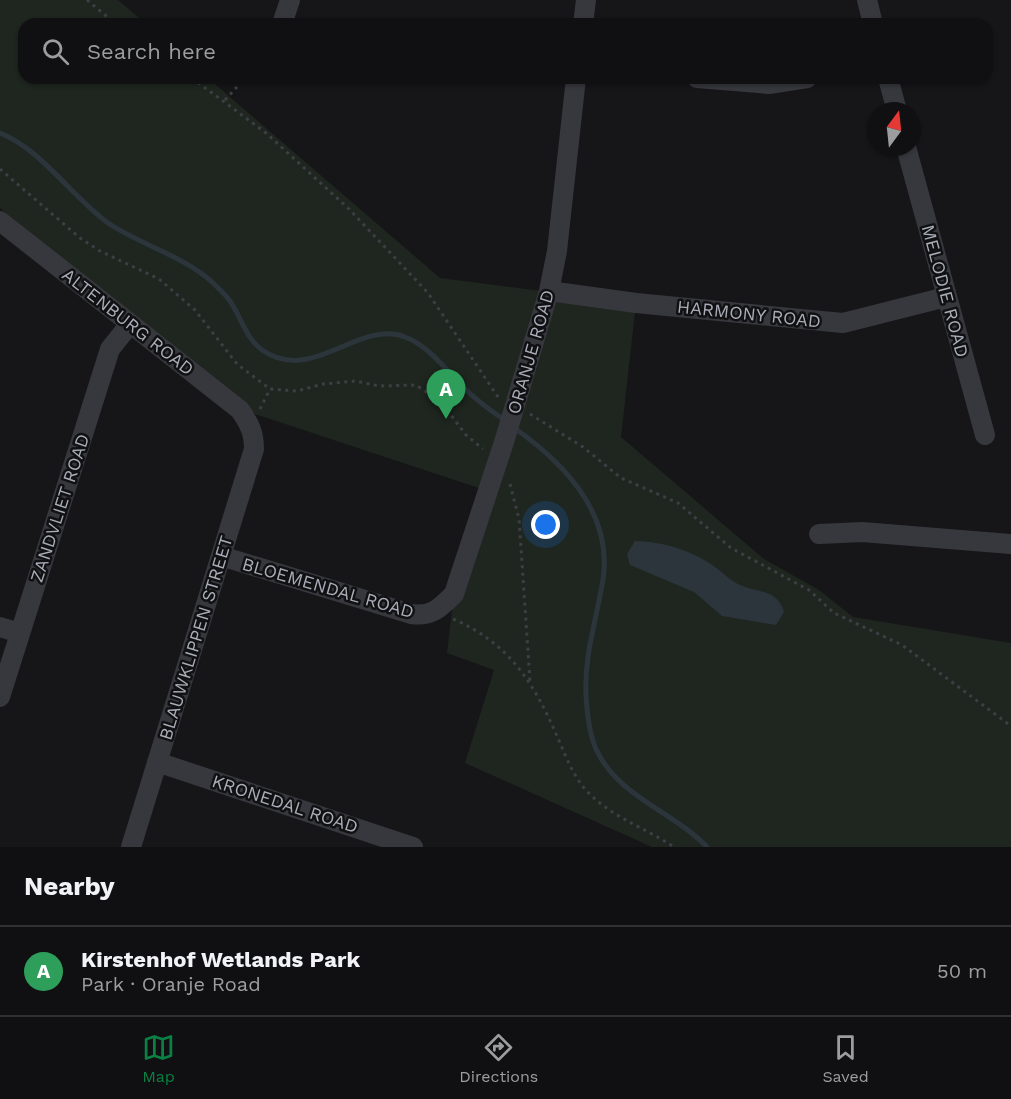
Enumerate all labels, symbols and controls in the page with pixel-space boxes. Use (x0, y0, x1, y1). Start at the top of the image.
search box (18, 18, 993, 84)
icon: search (39, 35, 72, 68)
text: Search here (87, 39, 216, 64)
north arrow (867, 102, 921, 156)
street label: MELODIE ROAD (918, 222, 973, 359)
street label: ALTENBURG ROAD (58, 264, 198, 380)
street label: ORANJE ROAD (503, 287, 558, 416)
street label: HARMONY ROAD (676, 296, 822, 332)
pin: A (426, 370, 466, 419)
street label: ZANDVLIET ROAD (26, 431, 93, 585)
your location (531, 510, 560, 539)
street label: BLAUWKLIPPEN STREET (154, 533, 237, 742)
street label: BLOEMENDAL ROAD (240, 553, 416, 622)
street label: KRONEDAL ROAD (209, 770, 361, 837)
text: Nearby (24, 871, 115, 901)
text: Kirstenhof Wetlands Park (81, 947, 360, 972)
text: A (37, 959, 50, 983)
text: 50 m (937, 959, 987, 983)
text: Park · Oranje Road (81, 972, 261, 996)
tab: Map (142, 1031, 175, 1086)
tab: Directions (459, 1031, 538, 1086)
tab: Saved (822, 1031, 869, 1086)

